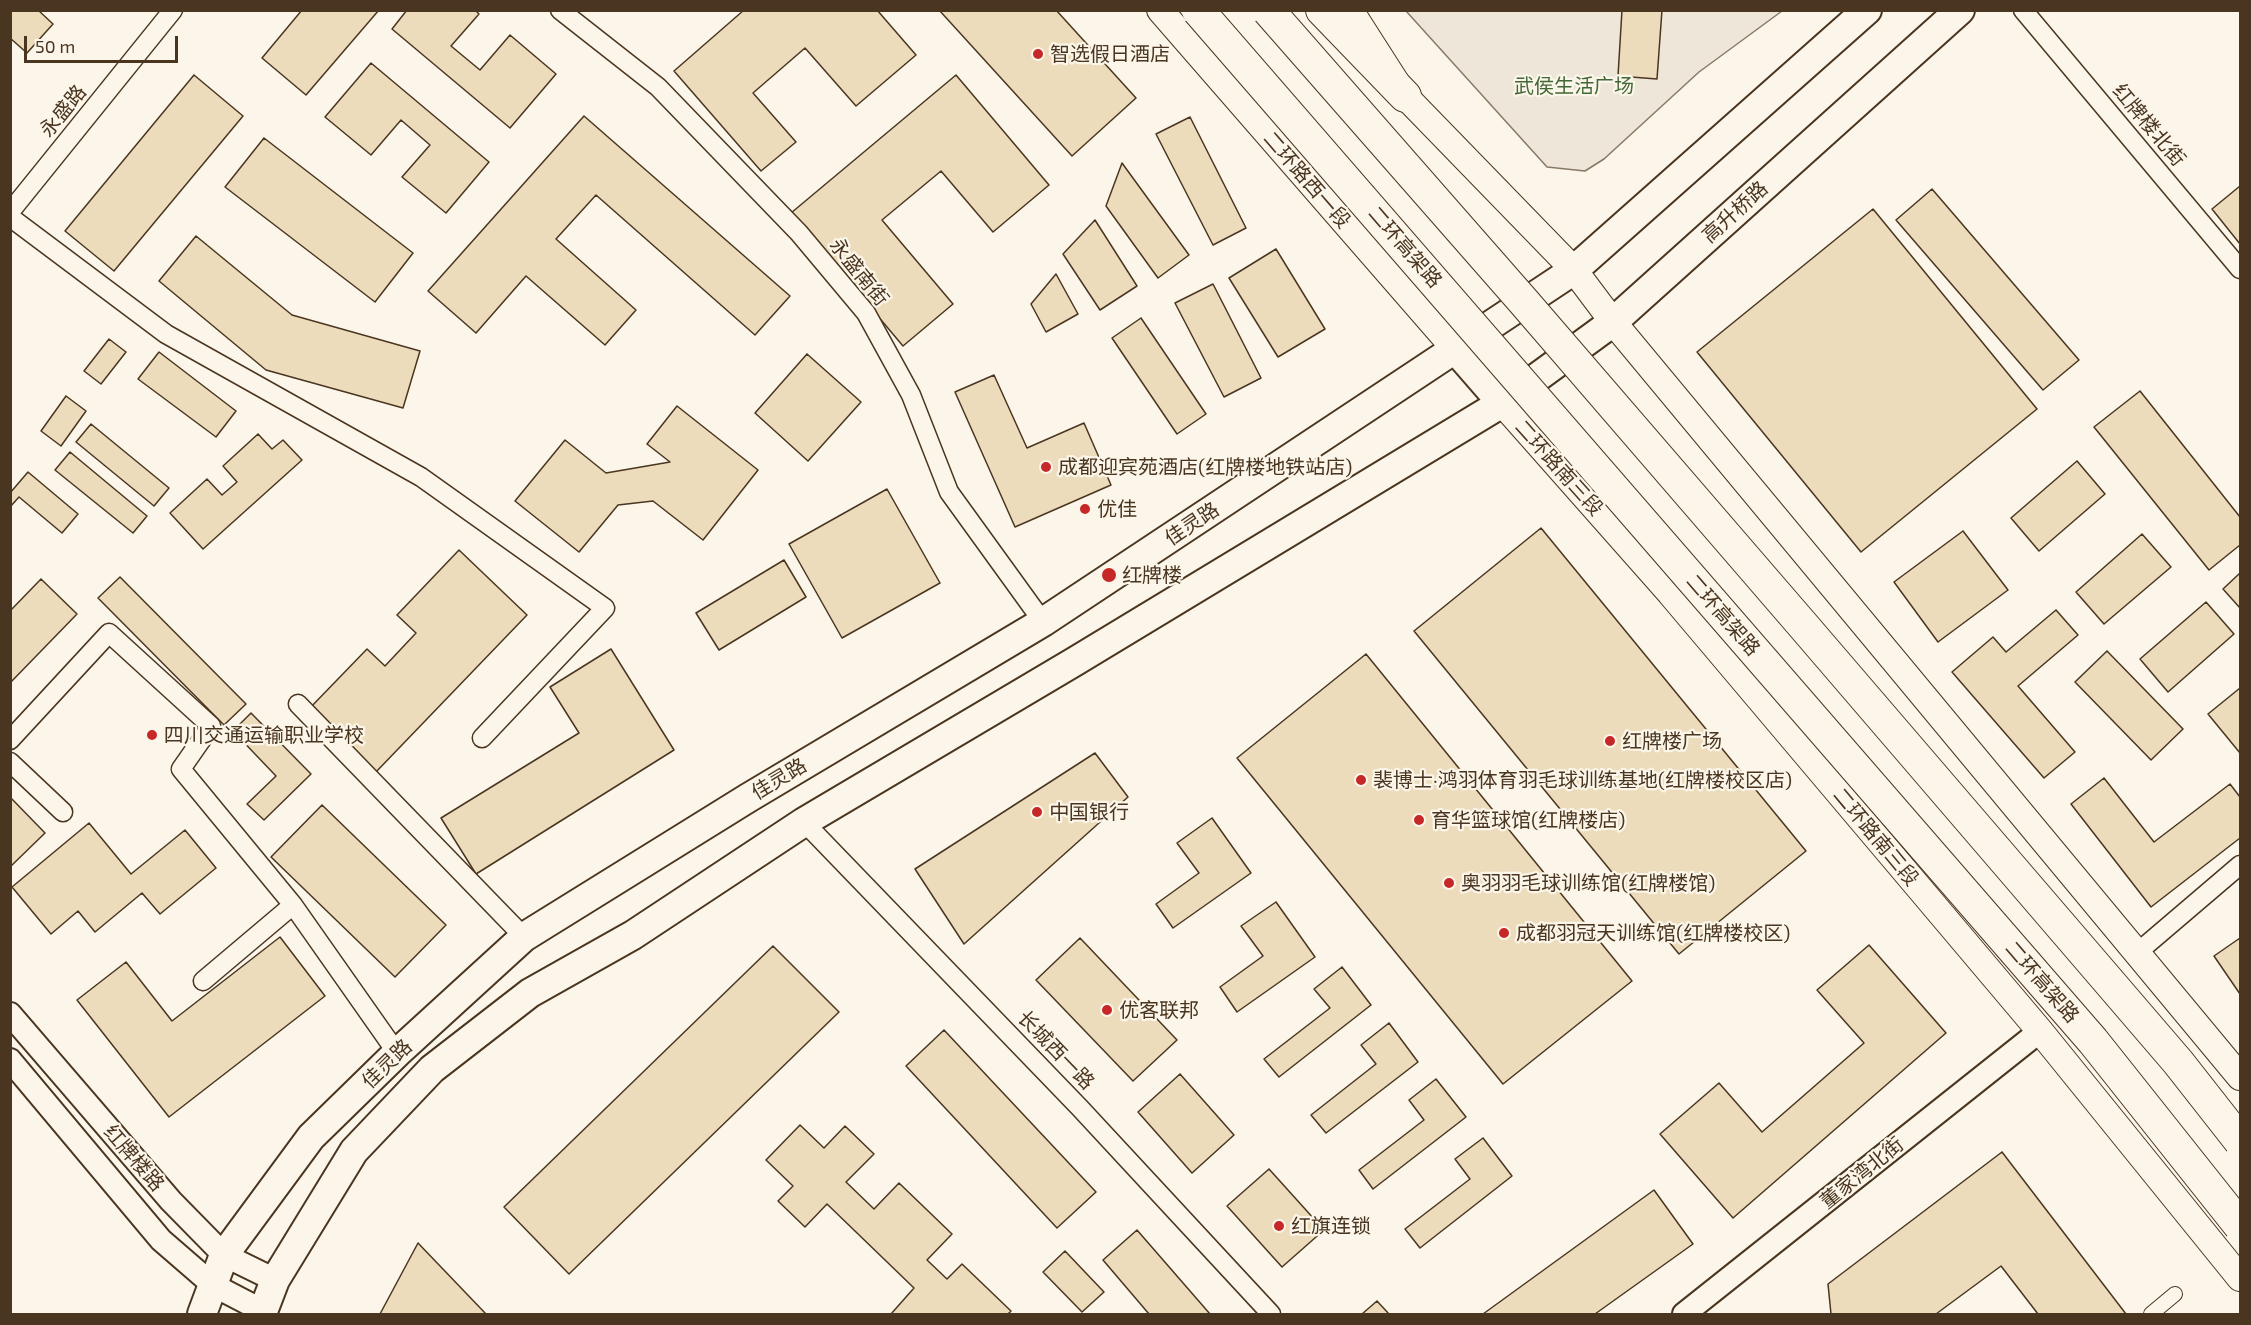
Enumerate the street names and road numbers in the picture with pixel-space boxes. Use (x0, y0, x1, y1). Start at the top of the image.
street label: 红牌楼北街 (2108, 79, 2190, 171)
street label: 永盛路 (35, 80, 91, 142)
street label: 二环路西一段 (1259, 127, 1355, 233)
street label: 高升桥路 (1697, 176, 1773, 248)
street label: 二环高架路 (1363, 201, 1447, 293)
street label: 永盛南街 (825, 233, 893, 311)
street label: 二环路南三段 (1510, 415, 1608, 521)
street label: 佳灵路 (1160, 497, 1224, 551)
street label: 二环高架路 (1681, 569, 1765, 661)
street label: 佳灵路 (747, 753, 811, 805)
street label: 二环路南三段 (1828, 783, 1924, 891)
street label: 二环高架路 (2000, 936, 2084, 1028)
street label: 长城西一路 (1013, 1006, 1099, 1094)
street label: 佳灵路 (357, 1035, 417, 1093)
street label: 红牌楼路 (99, 1120, 169, 1196)
street label: 董家湾北街 (1816, 1132, 1908, 1214)

